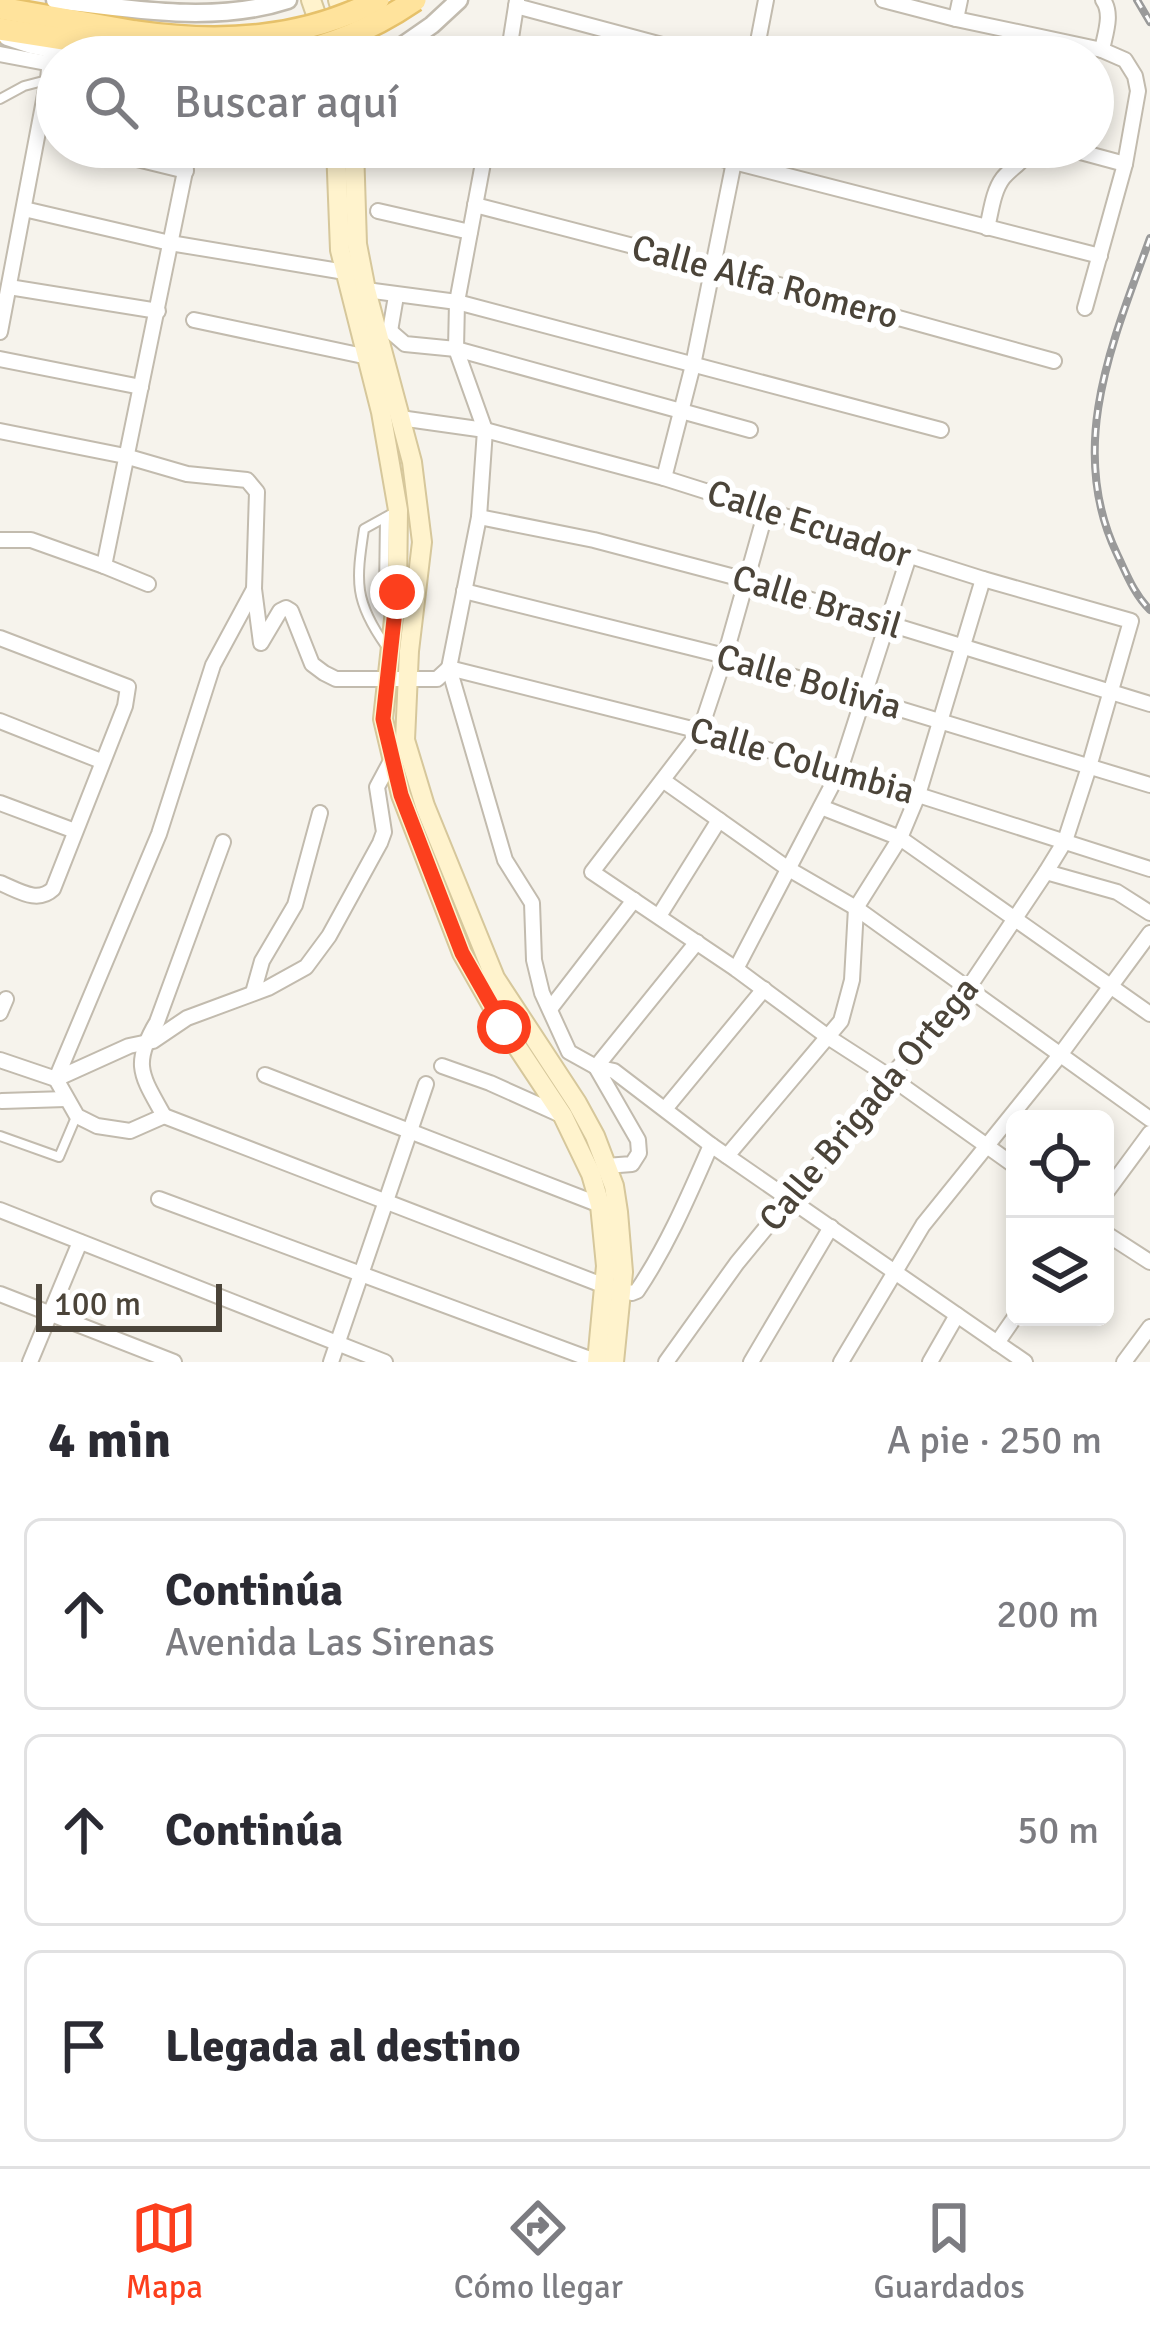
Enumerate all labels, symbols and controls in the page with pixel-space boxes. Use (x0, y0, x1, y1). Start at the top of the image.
search box (36, 36, 1114, 168)
icon: search (78, 69, 144, 135)
text: Buscar aquí (174, 75, 399, 130)
street label: Calle Alfa Romero (627, 225, 903, 339)
street label: Calle Ecuador (701, 470, 917, 578)
street label: Calle Brasil (727, 555, 907, 649)
route end (370, 565, 424, 619)
street label: Calle Bolivia (711, 634, 907, 730)
street label: Calle Columbia (684, 707, 920, 815)
street label: Calle Brigada Ortega (749, 968, 989, 1240)
route start (477, 1000, 531, 1054)
map controls (1006, 1110, 1114, 1326)
button: locate (1006, 1110, 1114, 1218)
button: layers (1006, 1218, 1114, 1326)
scale bar (36, 1278, 222, 1331)
text: 100 m (54, 1284, 141, 1325)
text: 4 min (48, 1409, 171, 1472)
text: A pie · 250 m (887, 1416, 1102, 1464)
text: Continúa (165, 1563, 343, 1618)
icon: ahead (51, 1581, 117, 1647)
text: 200 m (996, 1590, 1099, 1638)
text: Avenida Las Sirenas (165, 1618, 495, 1666)
icon: ahead (51, 1797, 117, 1863)
text: Continúa (165, 1803, 343, 1858)
text: 50 m (1017, 1806, 1099, 1854)
icon: arrive (51, 2013, 117, 2079)
text: Llegada al destino (165, 2019, 521, 2074)
tab: Mapa (125, 2195, 203, 2308)
tab: Cómo llegar (454, 2195, 623, 2308)
tab: Guardados (874, 2195, 1025, 2308)

